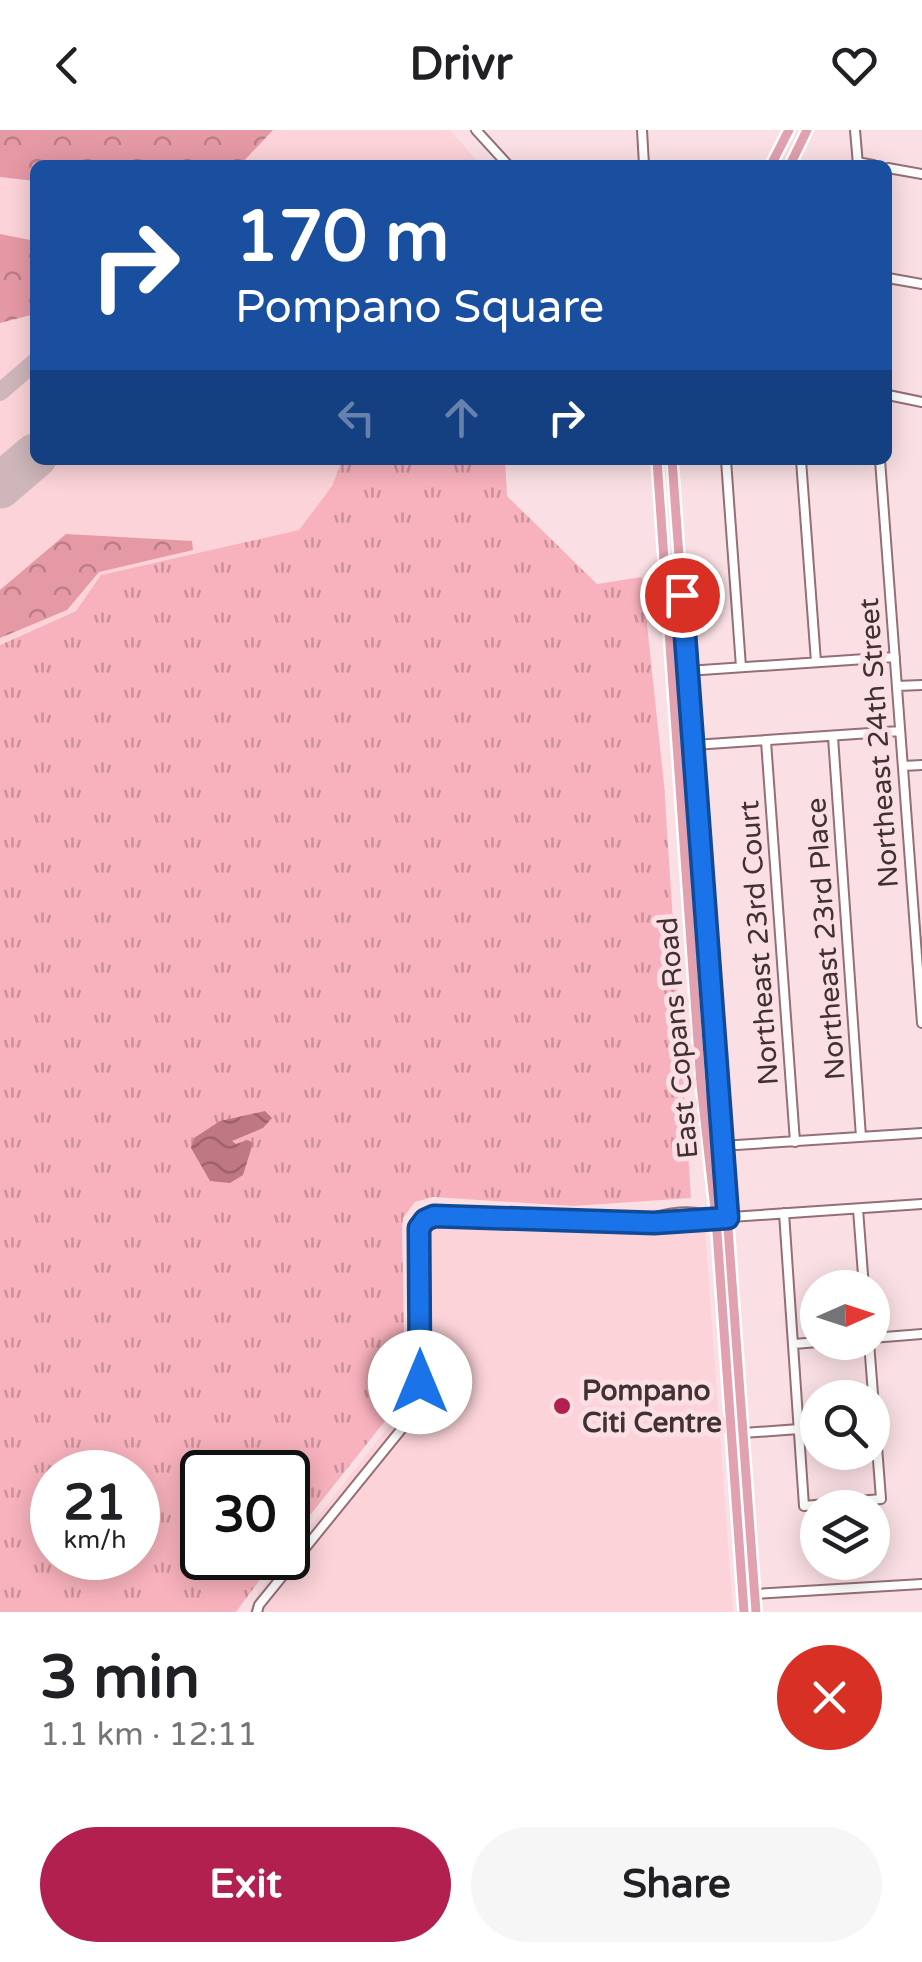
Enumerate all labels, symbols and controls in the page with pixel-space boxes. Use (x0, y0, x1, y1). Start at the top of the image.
icon: back (40, 38, 95, 93)
text: Drivr (410, 38, 512, 92)
icon: heart (827, 38, 882, 93)
text: 170 m (235, 196, 449, 280)
icon: right (70, 200, 200, 330)
text: Pompano Square (235, 281, 604, 335)
icon: left (329, 390, 384, 445)
icon: ahead (434, 390, 489, 445)
icon: right (539, 390, 594, 445)
pin (640, 553, 725, 638)
icon: arrive (655, 568, 710, 623)
street label: Northeast 24th Street (852, 596, 906, 889)
street label: Northeast 23rd Place (799, 797, 853, 1081)
street label: Northeast 23rd Court (732, 799, 786, 1086)
street label: East Copans Road (651, 916, 705, 1160)
north arrow (800, 1270, 890, 1360)
map controls (800, 1270, 890, 1580)
position arrow (368, 1330, 472, 1434)
place label: Pompano Citi Centre (582, 1374, 722, 1440)
button: search (800, 1380, 890, 1470)
marker: Pompano Citi Centre (551, 1395, 573, 1417)
speed limit sign: 30 (180, 1450, 310, 1580)
text: 21 (64, 1473, 126, 1533)
button: layers (800, 1490, 890, 1580)
text: km/h (64, 1525, 126, 1555)
text: 3 min (40, 1642, 200, 1714)
button: close (777, 1645, 882, 1750)
text: 1.1 km · 12:11 (40, 1716, 257, 1754)
button: Exit (40, 1827, 451, 1942)
button: Share (471, 1827, 882, 1942)

